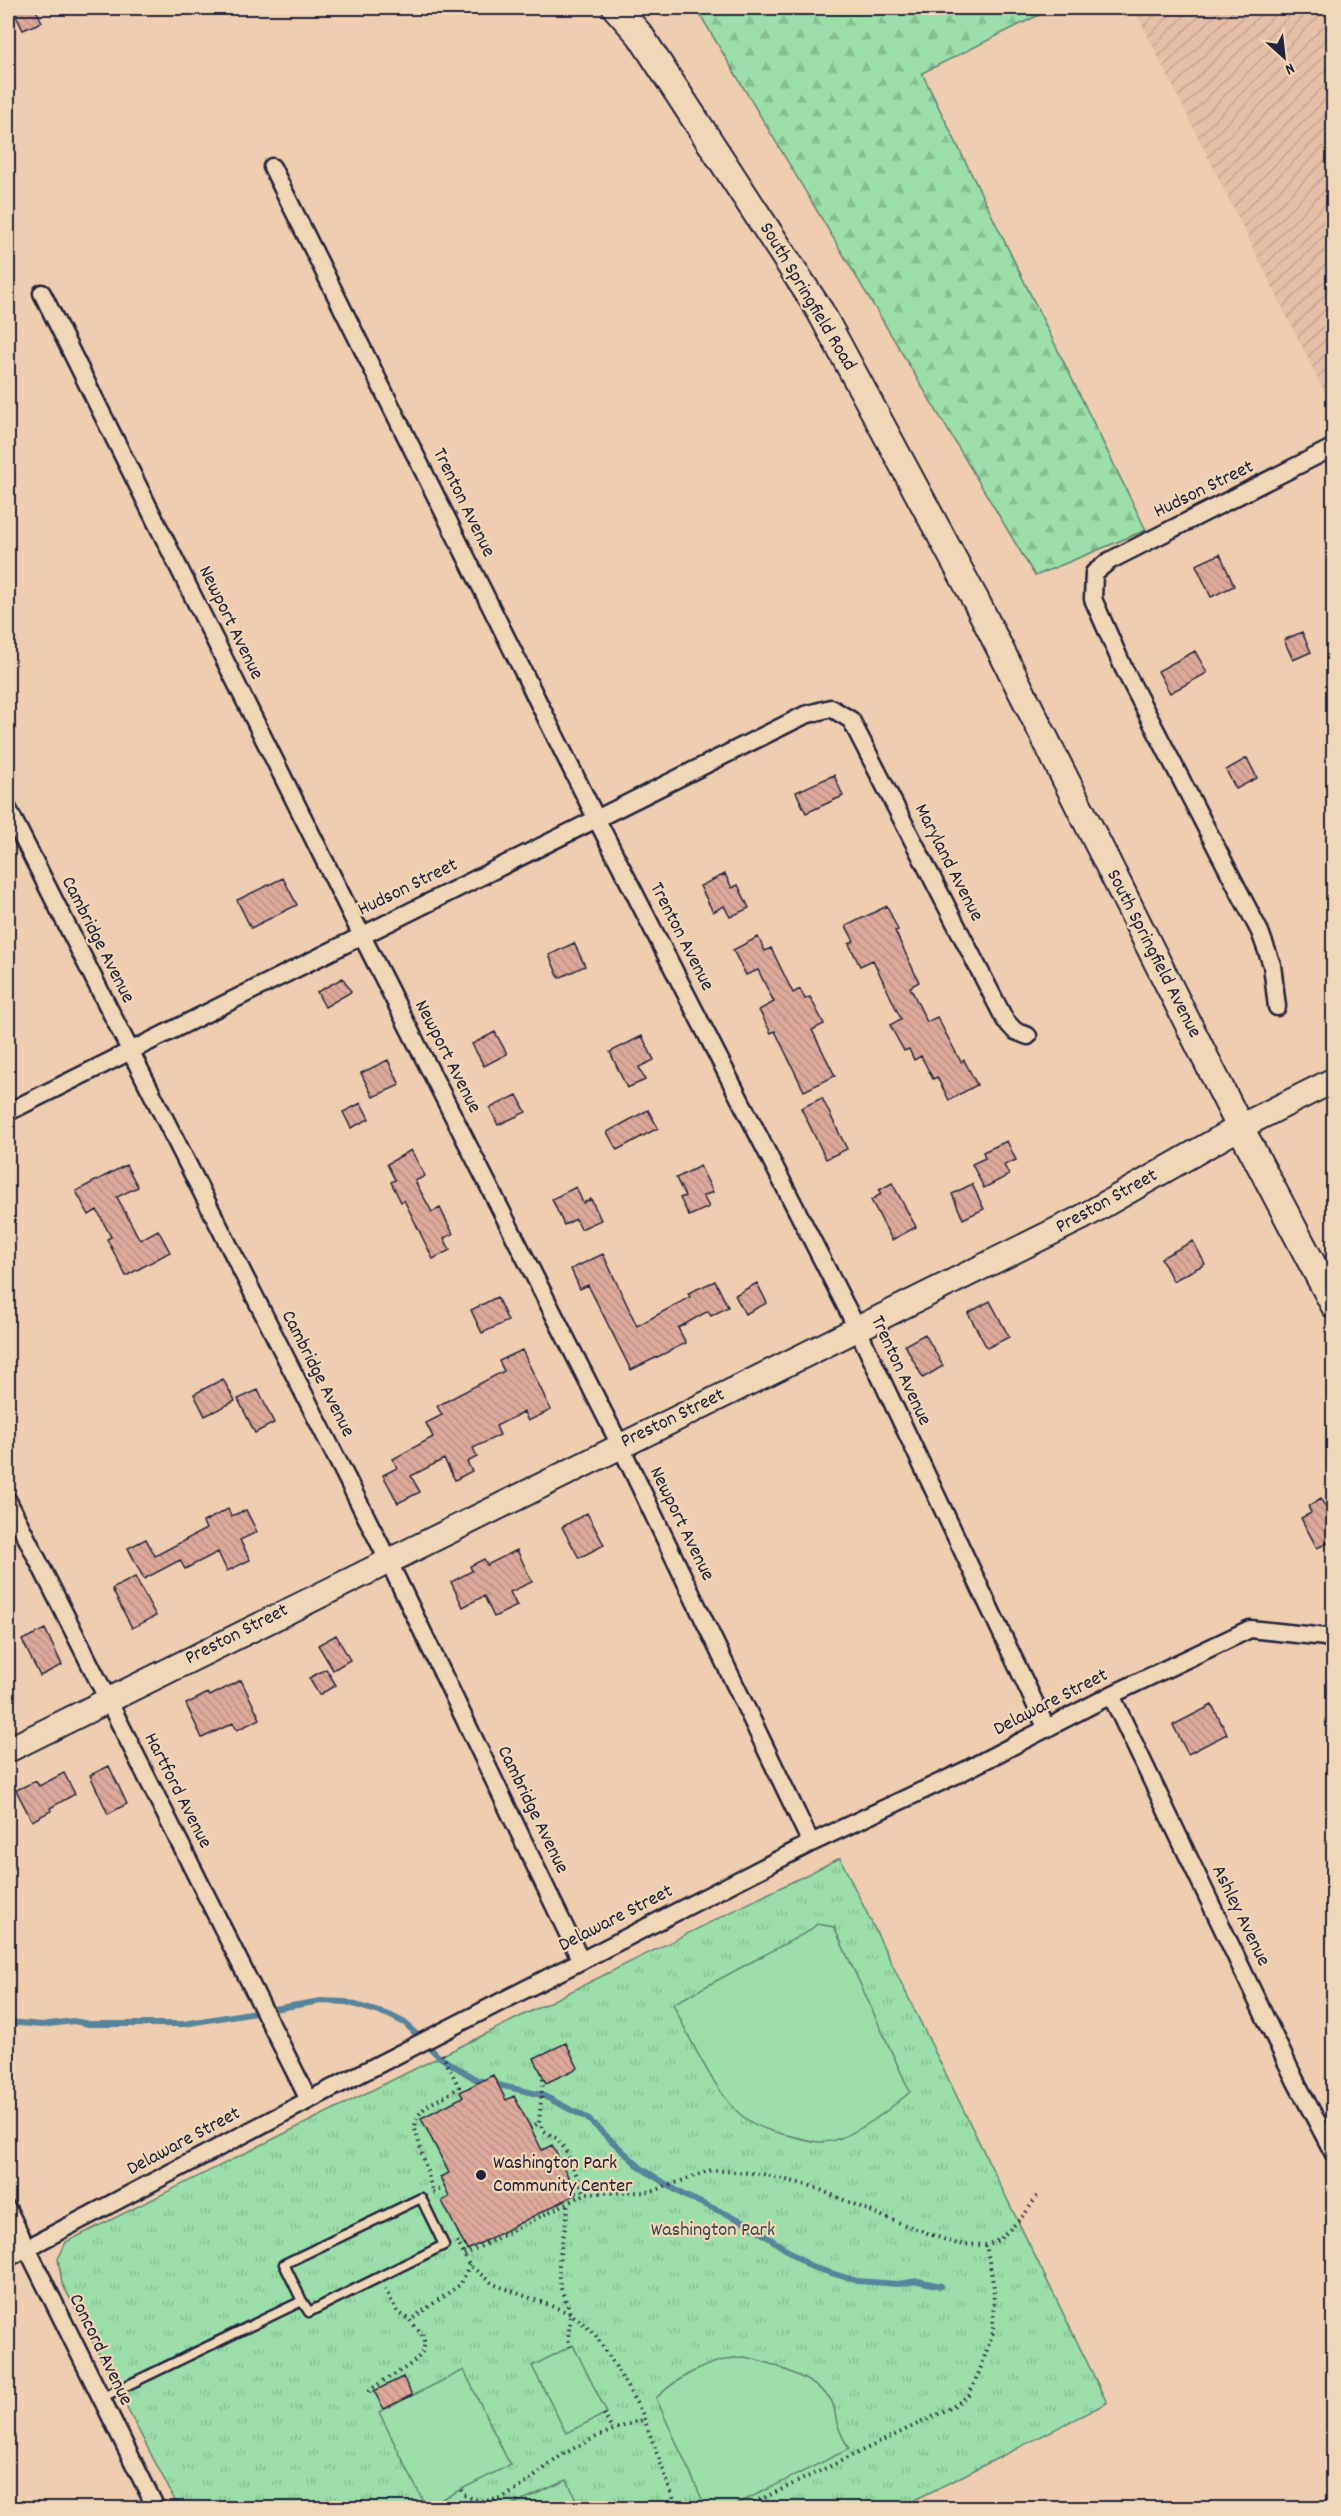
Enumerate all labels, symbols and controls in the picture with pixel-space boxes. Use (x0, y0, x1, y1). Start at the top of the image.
north arrow (1254, 27, 1314, 87)
text: N (1281, 56, 1298, 80)
street label: South Springfield Road (752, 217, 862, 377)
street label: Trenton Avenue (424, 444, 502, 562)
street label: Hudson Street (1149, 454, 1259, 526)
street label: Newport Avenue (190, 561, 270, 685)
street label: Maryland Avenue (906, 799, 990, 927)
street label: Hudson Street (353, 852, 463, 924)
street label: South Springfield Avenue (1098, 865, 1208, 1043)
street label: Cambridge Avenue (53, 872, 141, 1008)
street label: Trenton Avenue (642, 878, 720, 996)
street label: Newport Avenue (406, 995, 488, 1119)
street label: Preston Street (1051, 1163, 1163, 1241)
street label: Cambridge Avenue (273, 1306, 361, 1442)
street label: Trenton Avenue (862, 1311, 938, 1431)
street label: Preston Street (616, 1382, 730, 1456)
street label: Newport Avenue (641, 1462, 721, 1586)
street label: Preston Street (181, 1597, 293, 1673)
street label: Delaware Street (989, 1662, 1113, 1744)
street label: Hartford Avenue (136, 1728, 218, 1854)
street label: Cambridge Avenue (489, 1741, 575, 1879)
street label: Ashley Avenue (1203, 1861, 1277, 1972)
street label: Delaware Street (554, 1878, 678, 1960)
street label: Delaware Street (122, 2100, 246, 2184)
place label: Washington Park Community Center (493, 2150, 633, 2201)
marker: Washington Park Community Center (474, 2168, 488, 2182)
park label: Washington Park (651, 2217, 775, 2245)
street label: Concord Avenue (61, 2289, 139, 2411)

